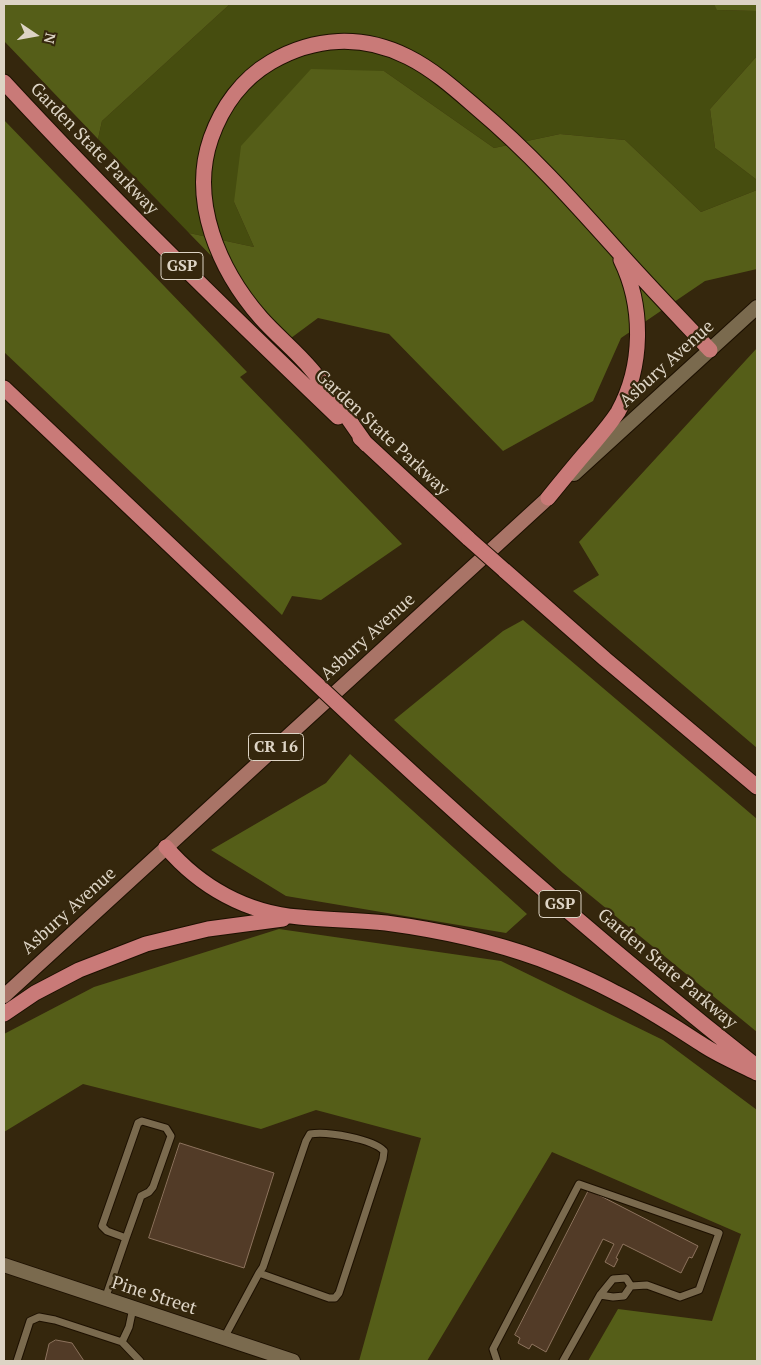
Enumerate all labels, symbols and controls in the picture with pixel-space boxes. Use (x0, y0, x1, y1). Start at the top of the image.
north arrow (10, 10, 60, 60)
text: N (40, 31, 61, 45)
street label: Garden State Parkway (25, 78, 163, 220)
road number: GSP (161, 252, 203, 280)
street label: Asbury Avenue (615, 316, 719, 412)
street label: Garden State Parkway (311, 365, 453, 501)
street label: Asbury Avenue (316, 589, 420, 685)
road number: CR 16 (248, 734, 304, 760)
street label: Asbury Avenue (17, 863, 121, 959)
road number: GSP (539, 891, 581, 918)
street label: Garden State Parkway (593, 904, 741, 1034)
street label: Pine Street (109, 1272, 199, 1320)

